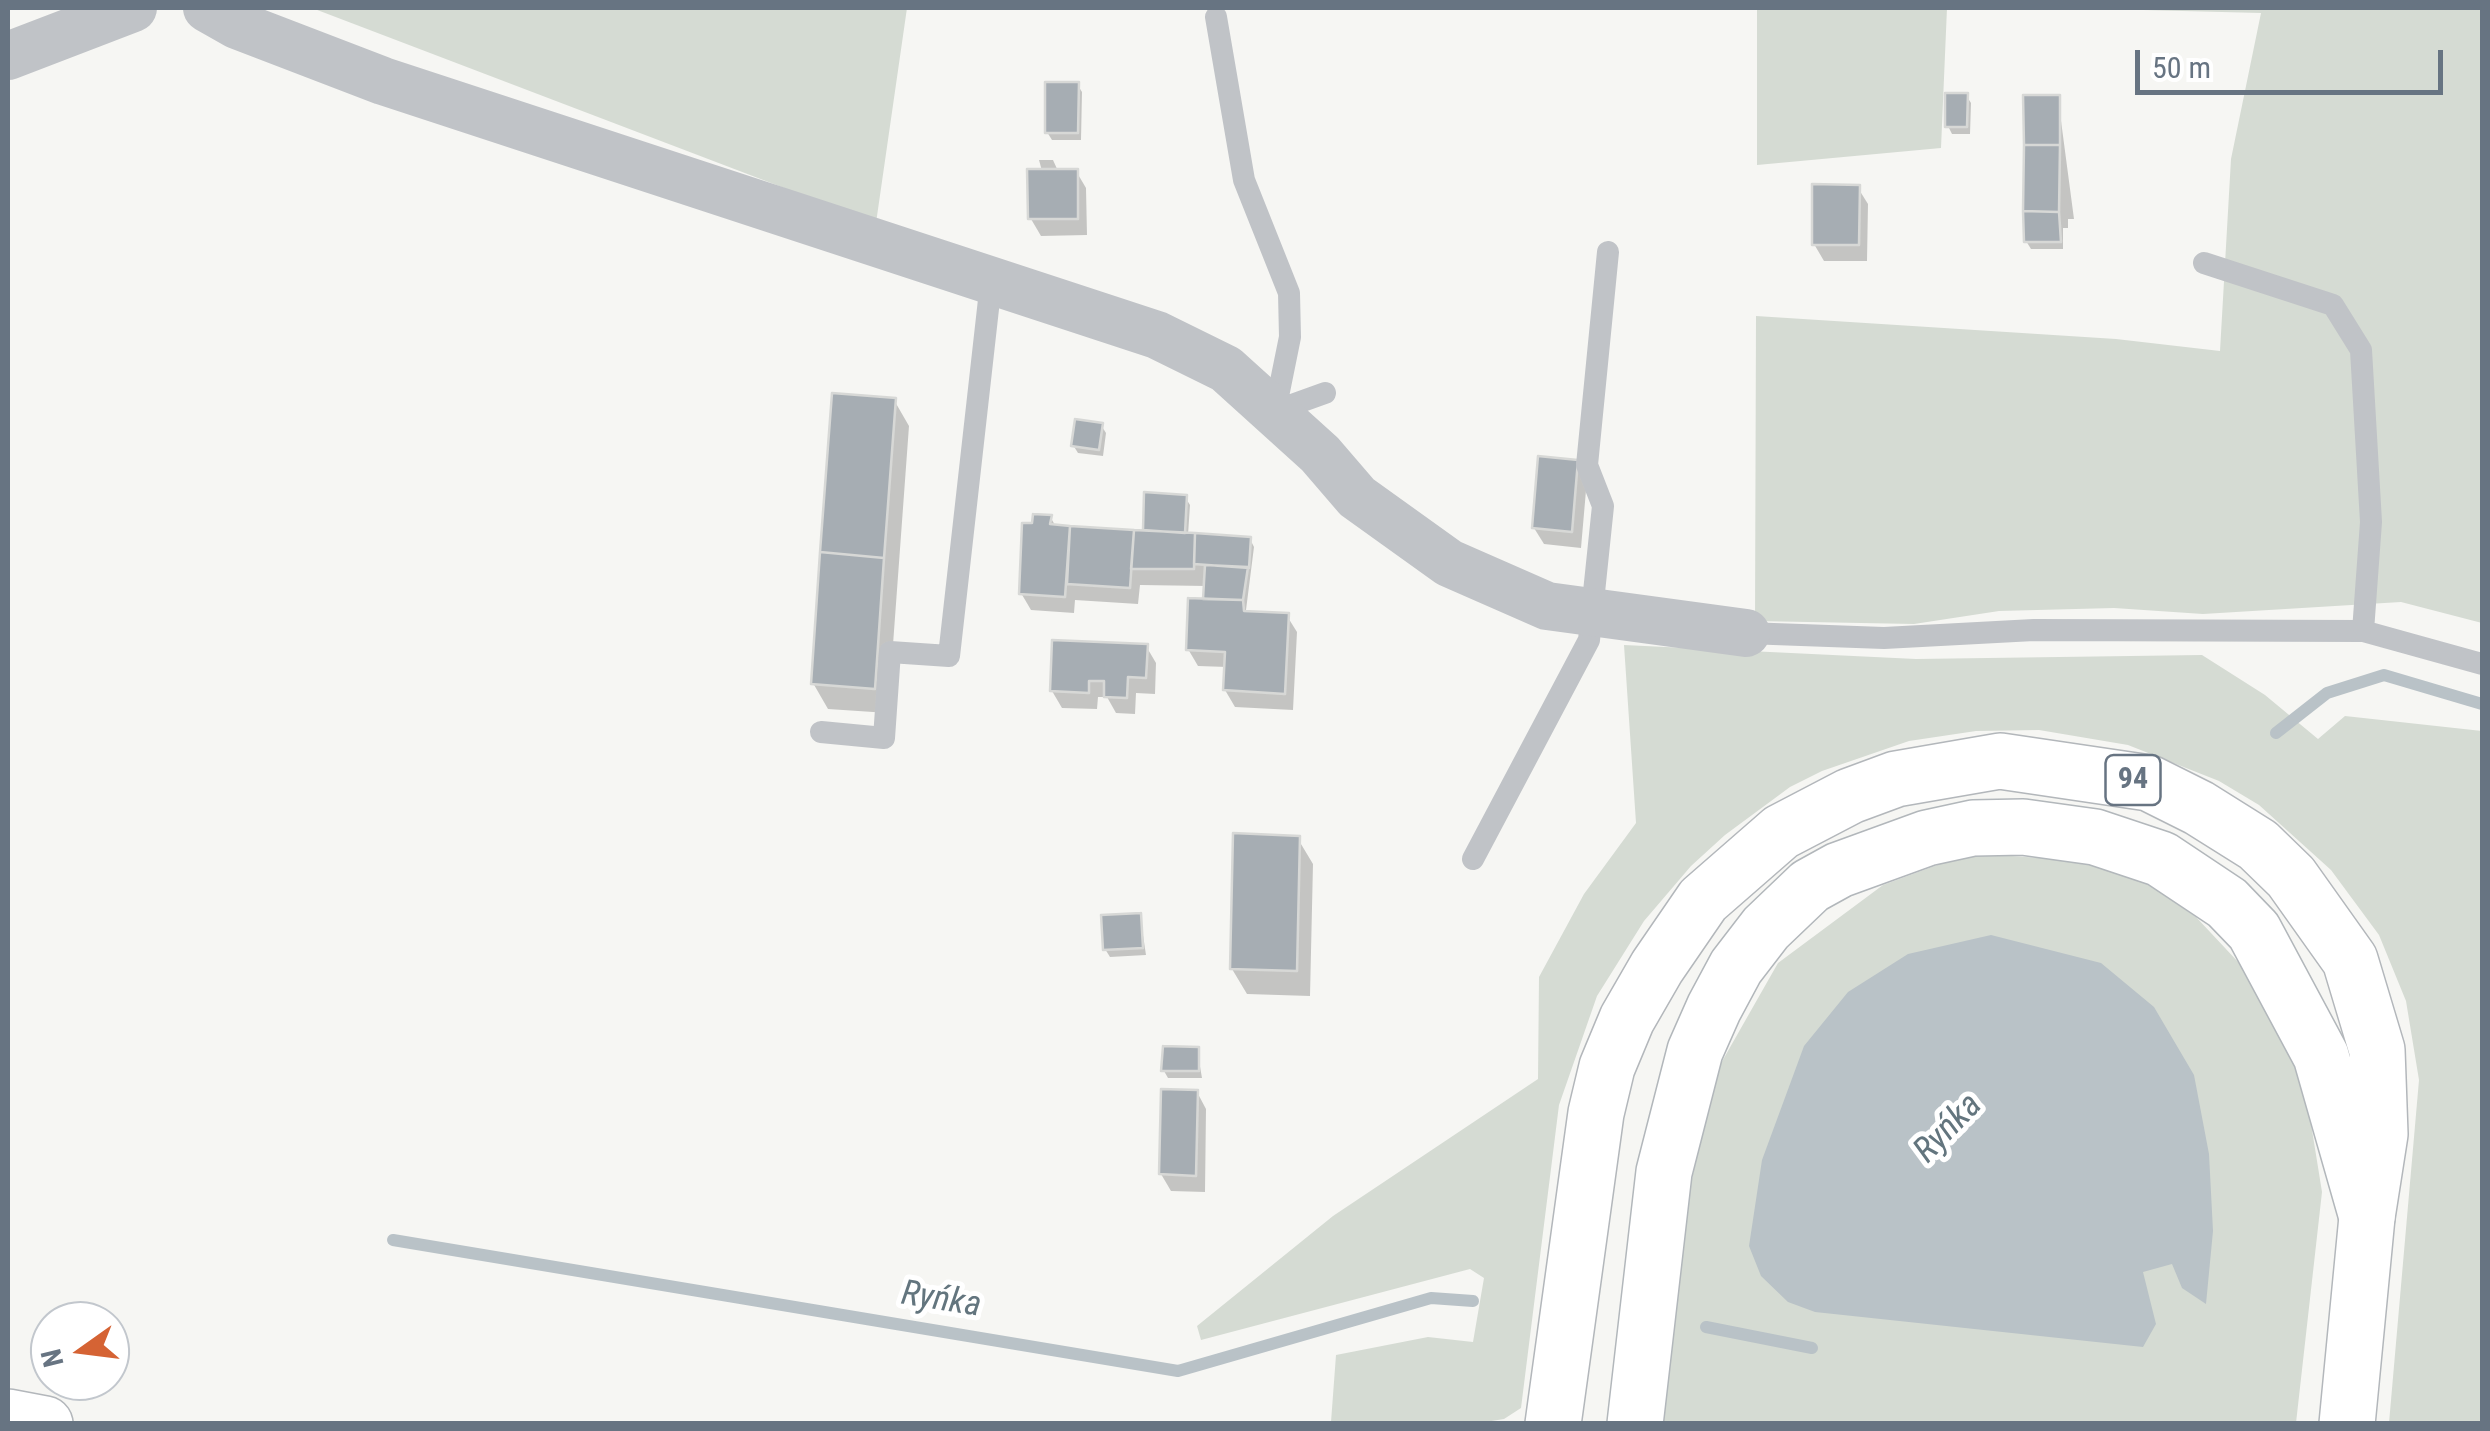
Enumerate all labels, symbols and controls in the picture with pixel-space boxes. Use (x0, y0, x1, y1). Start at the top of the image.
scale bar (2140, 30, 2448, 92)
text: 50 m (2152, 50, 2211, 85)
road number: 94 (2106, 755, 2160, 805)
water label: Ryńka (1906, 1086, 1992, 1172)
water label: Ryńka (898, 1274, 984, 1328)
north arrow (30, 1301, 130, 1401)
text: N (34, 1346, 70, 1370)

